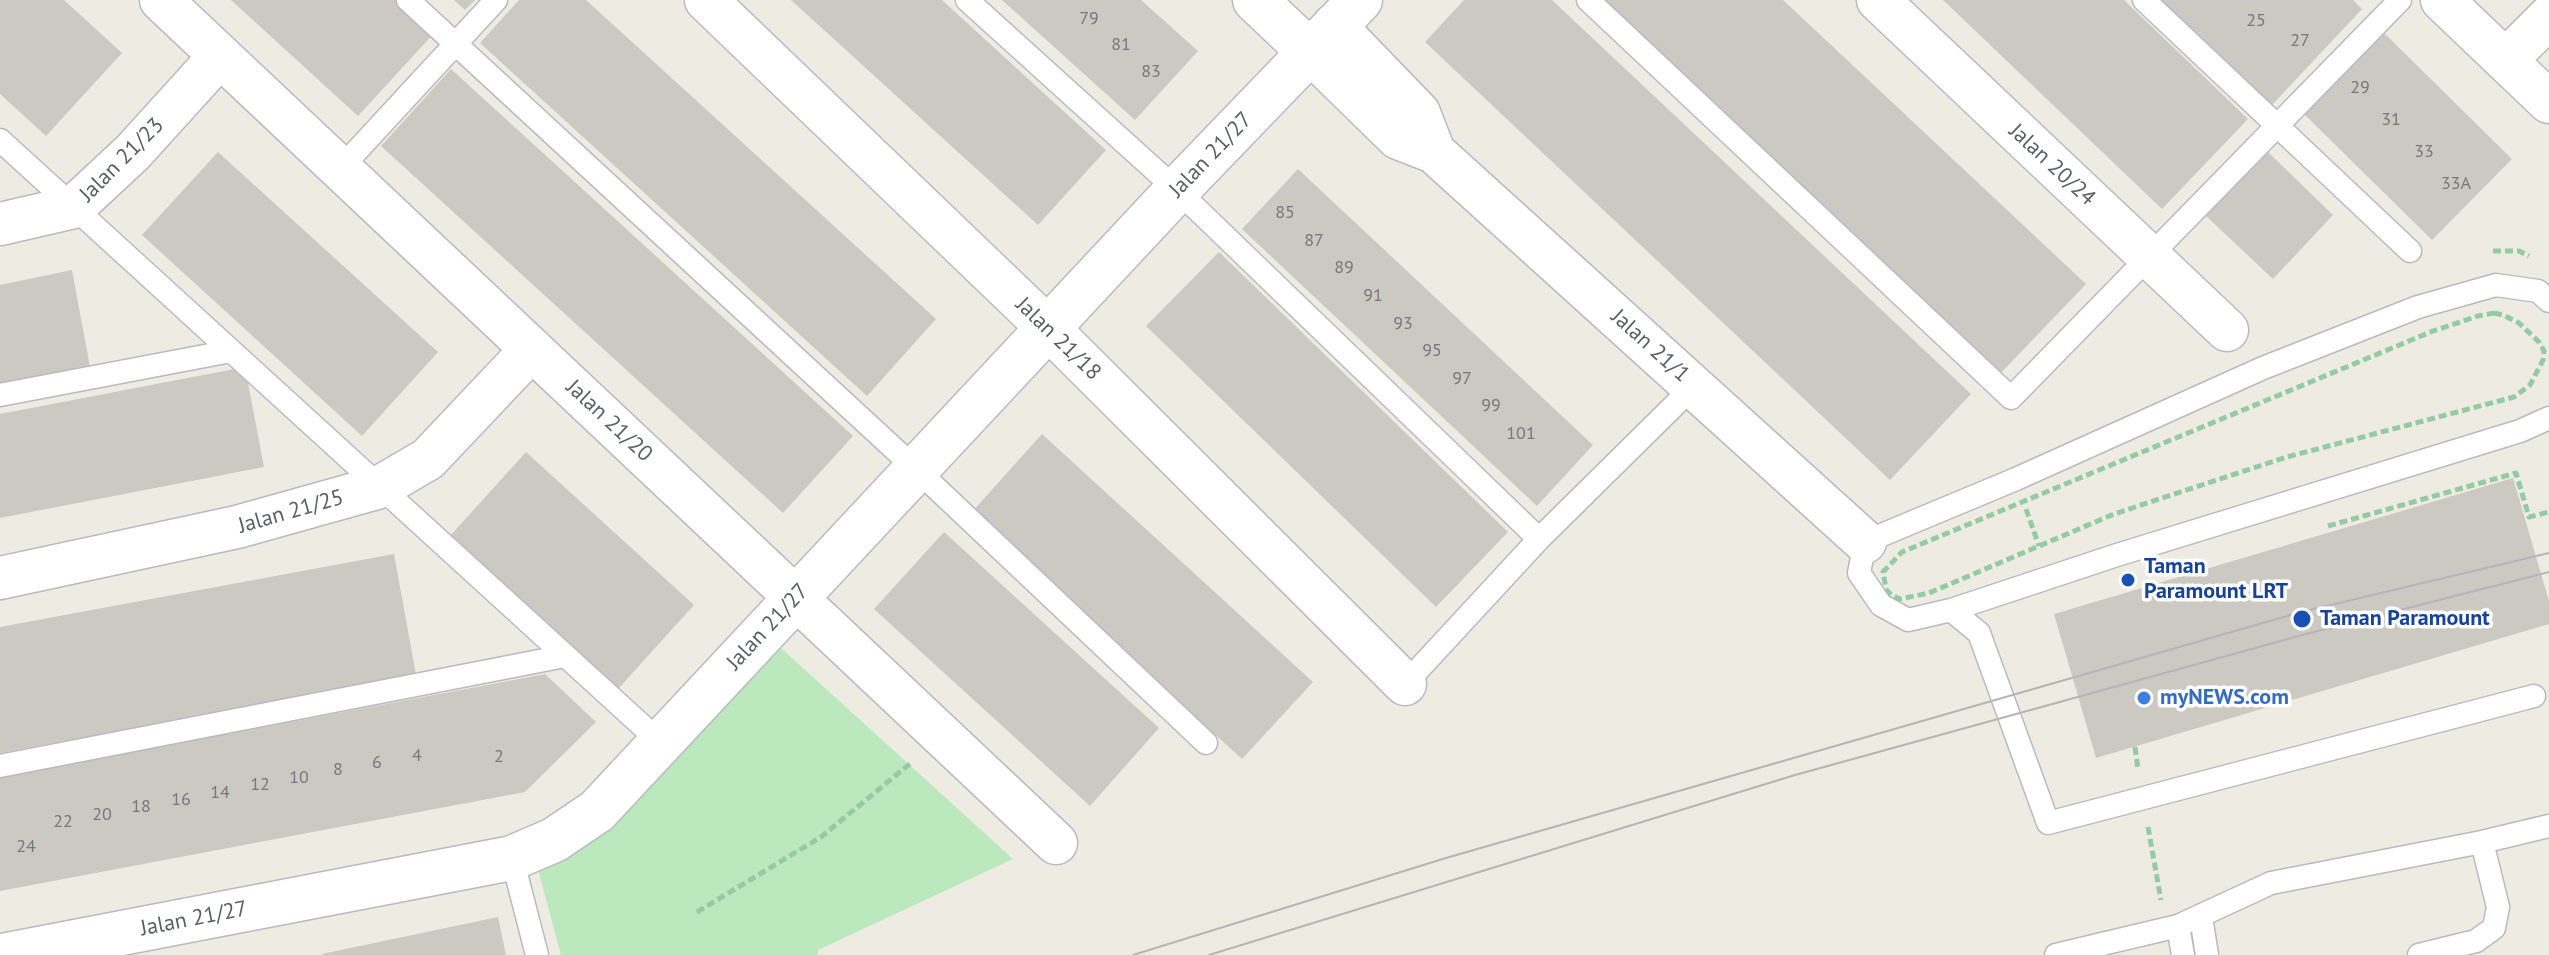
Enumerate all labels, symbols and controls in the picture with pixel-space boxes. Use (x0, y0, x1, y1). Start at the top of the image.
house number: 79 (1079, 8, 1099, 30)
house number: 25 (2246, 10, 2266, 32)
house number: 27 (2290, 30, 2310, 52)
house number: 81 (1111, 34, 1131, 56)
house number: 83 (1141, 61, 1161, 83)
house number: 29 (2350, 77, 2370, 99)
street label: Jalan 21/27 (1164, 107, 1258, 203)
house number: 31 (2381, 109, 2401, 131)
street label: Jalan 21/23 (74, 112, 170, 208)
street label: Jalan 20/24 (2003, 118, 2101, 212)
house number: 33 (2414, 141, 2434, 163)
house number: 33A (2441, 173, 2471, 195)
house number: 85 (1275, 202, 1295, 224)
house number: 87 (1304, 230, 1324, 252)
house number: 89 (1334, 257, 1354, 279)
house number: 91 (1363, 285, 1383, 307)
street label: Jalan 21/18 (1010, 292, 1106, 386)
street label: Jalan 21/1 (1605, 304, 1695, 388)
house number: 93 (1393, 313, 1413, 335)
house number: 95 (1422, 340, 1442, 362)
house number: 97 (1452, 368, 1472, 390)
street label: Jalan 21/20 (560, 374, 658, 468)
house number: 99 (1481, 395, 1501, 417)
house number: 101 (1506, 423, 1536, 445)
street label: Jalan 21/25 (235, 484, 347, 540)
place label: Taman Paramount LRT (2144, 554, 2288, 606)
marker: Taman Paramount LRT (2119, 571, 2137, 589)
street label: Jalan 21/27 (721, 578, 815, 676)
place label: Taman Paramount (2320, 606, 2490, 632)
marker: Taman Paramount (2291, 608, 2313, 630)
place label: myNEWS.com (2160, 685, 2289, 711)
marker: myNEWS.com (2135, 689, 2153, 707)
house number: 4 (412, 745, 422, 767)
house number: 2 (494, 746, 504, 768)
house number: 6 (372, 752, 382, 774)
house number: 8 (333, 759, 343, 781)
house number: 10 (289, 767, 309, 789)
house number: 12 (250, 774, 270, 796)
house number: 14 (210, 782, 230, 804)
house number: 16 (171, 789, 191, 811)
house number: 18 (131, 796, 151, 818)
house number: 20 (92, 804, 112, 826)
house number: 22 (53, 811, 73, 833)
house number: 24 (16, 836, 36, 858)
street label: Jalan 21/27 (138, 896, 250, 942)

